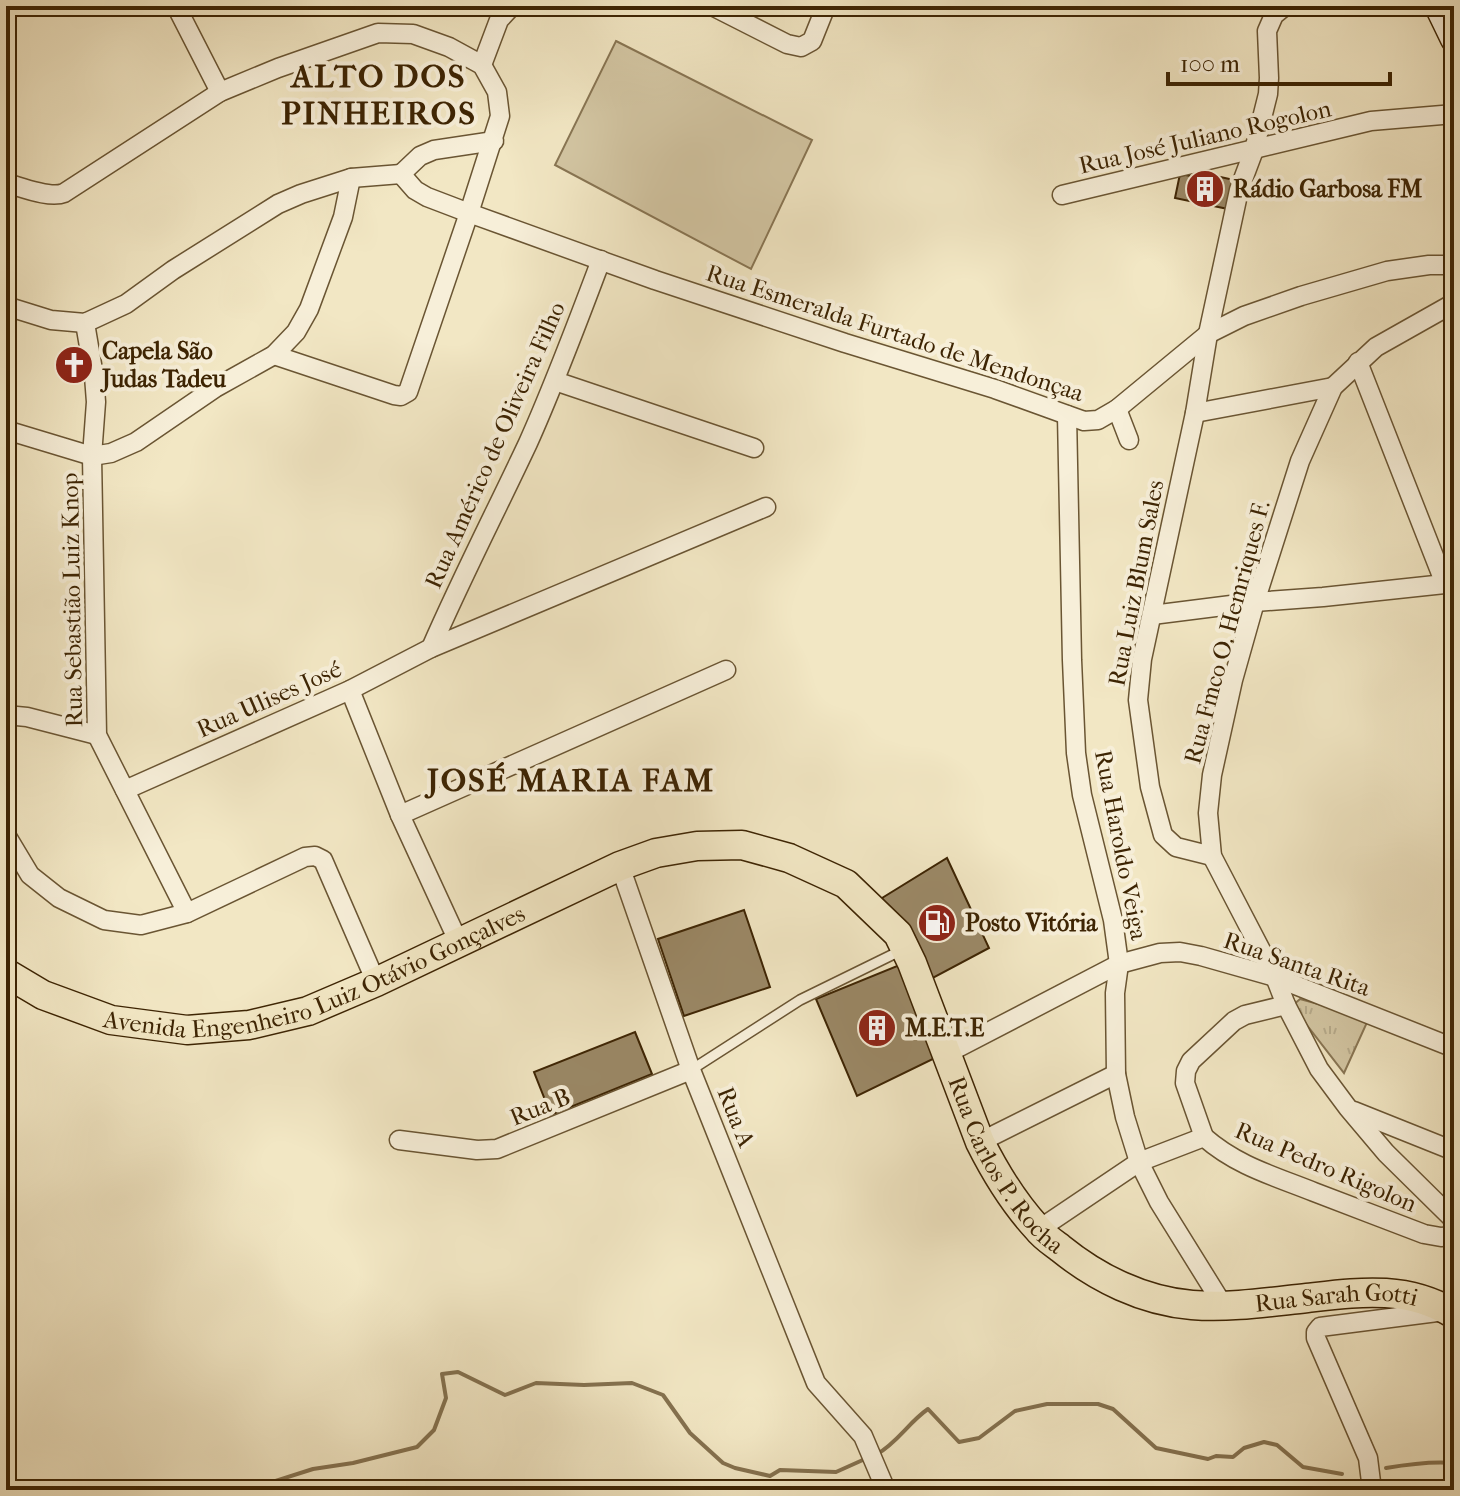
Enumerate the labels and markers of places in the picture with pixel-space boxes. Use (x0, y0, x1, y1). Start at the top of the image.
building icon: Rádio Garbosa FM (1184, 168, 1226, 210)
place label: Rádio Garbosa FM (1233, 175, 1422, 203)
place label: Capela São Judas Tadeu (100, 337, 226, 393)
church icon: Capela São Judas Tadeu (53, 344, 95, 386)
fuel station icon: Posto Vitória (916, 902, 958, 944)
place label: Posto Vitória (965, 909, 1098, 937)
building icon: M.E.T.E (856, 1007, 898, 1049)
place label: M.E.T.E (905, 1014, 985, 1042)

